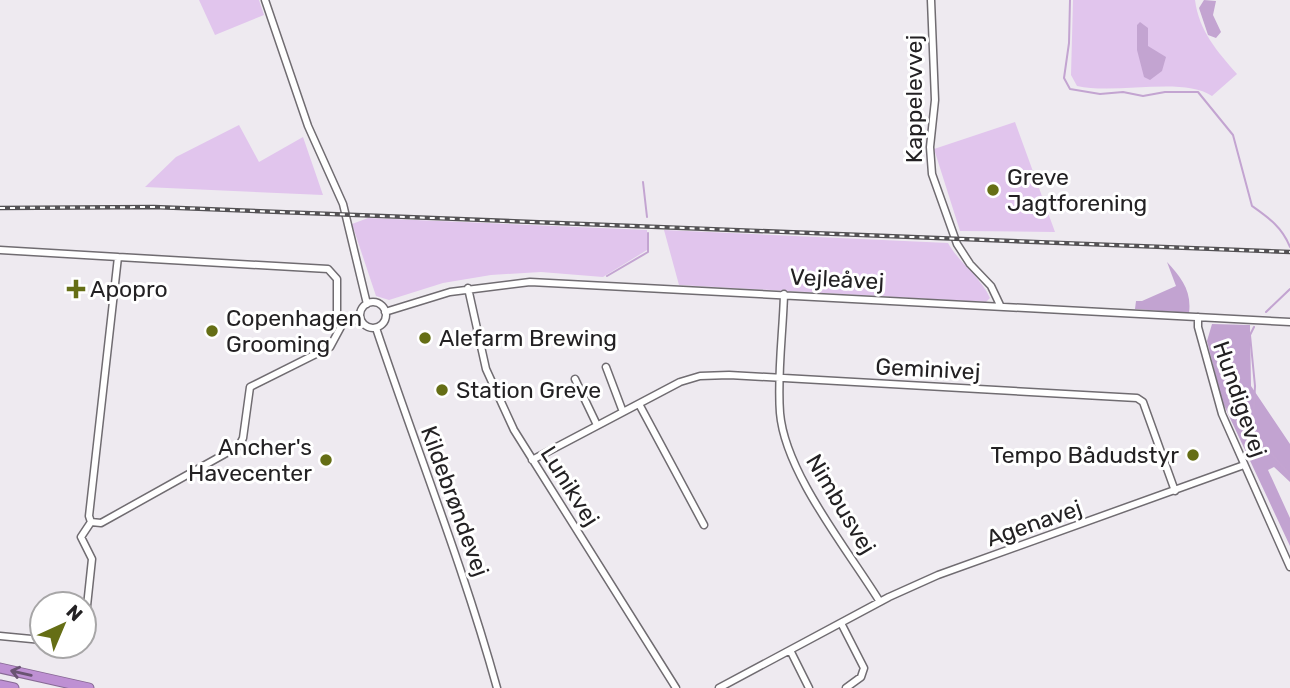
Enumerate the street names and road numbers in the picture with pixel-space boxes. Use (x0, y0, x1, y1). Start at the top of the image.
street label: Kappelevvej (900, 35, 928, 163)
street label: Vejleåvej (789, 263, 885, 295)
street label: Hundigevej (1207, 337, 1273, 461)
street label: Geminivej (875, 352, 981, 386)
street label: Kildebrøndevej (415, 422, 495, 580)
street label: Lunikvej (535, 441, 605, 531)
street label: Nimbusvej (800, 449, 882, 559)
street label: Agenavej (982, 494, 1086, 552)

